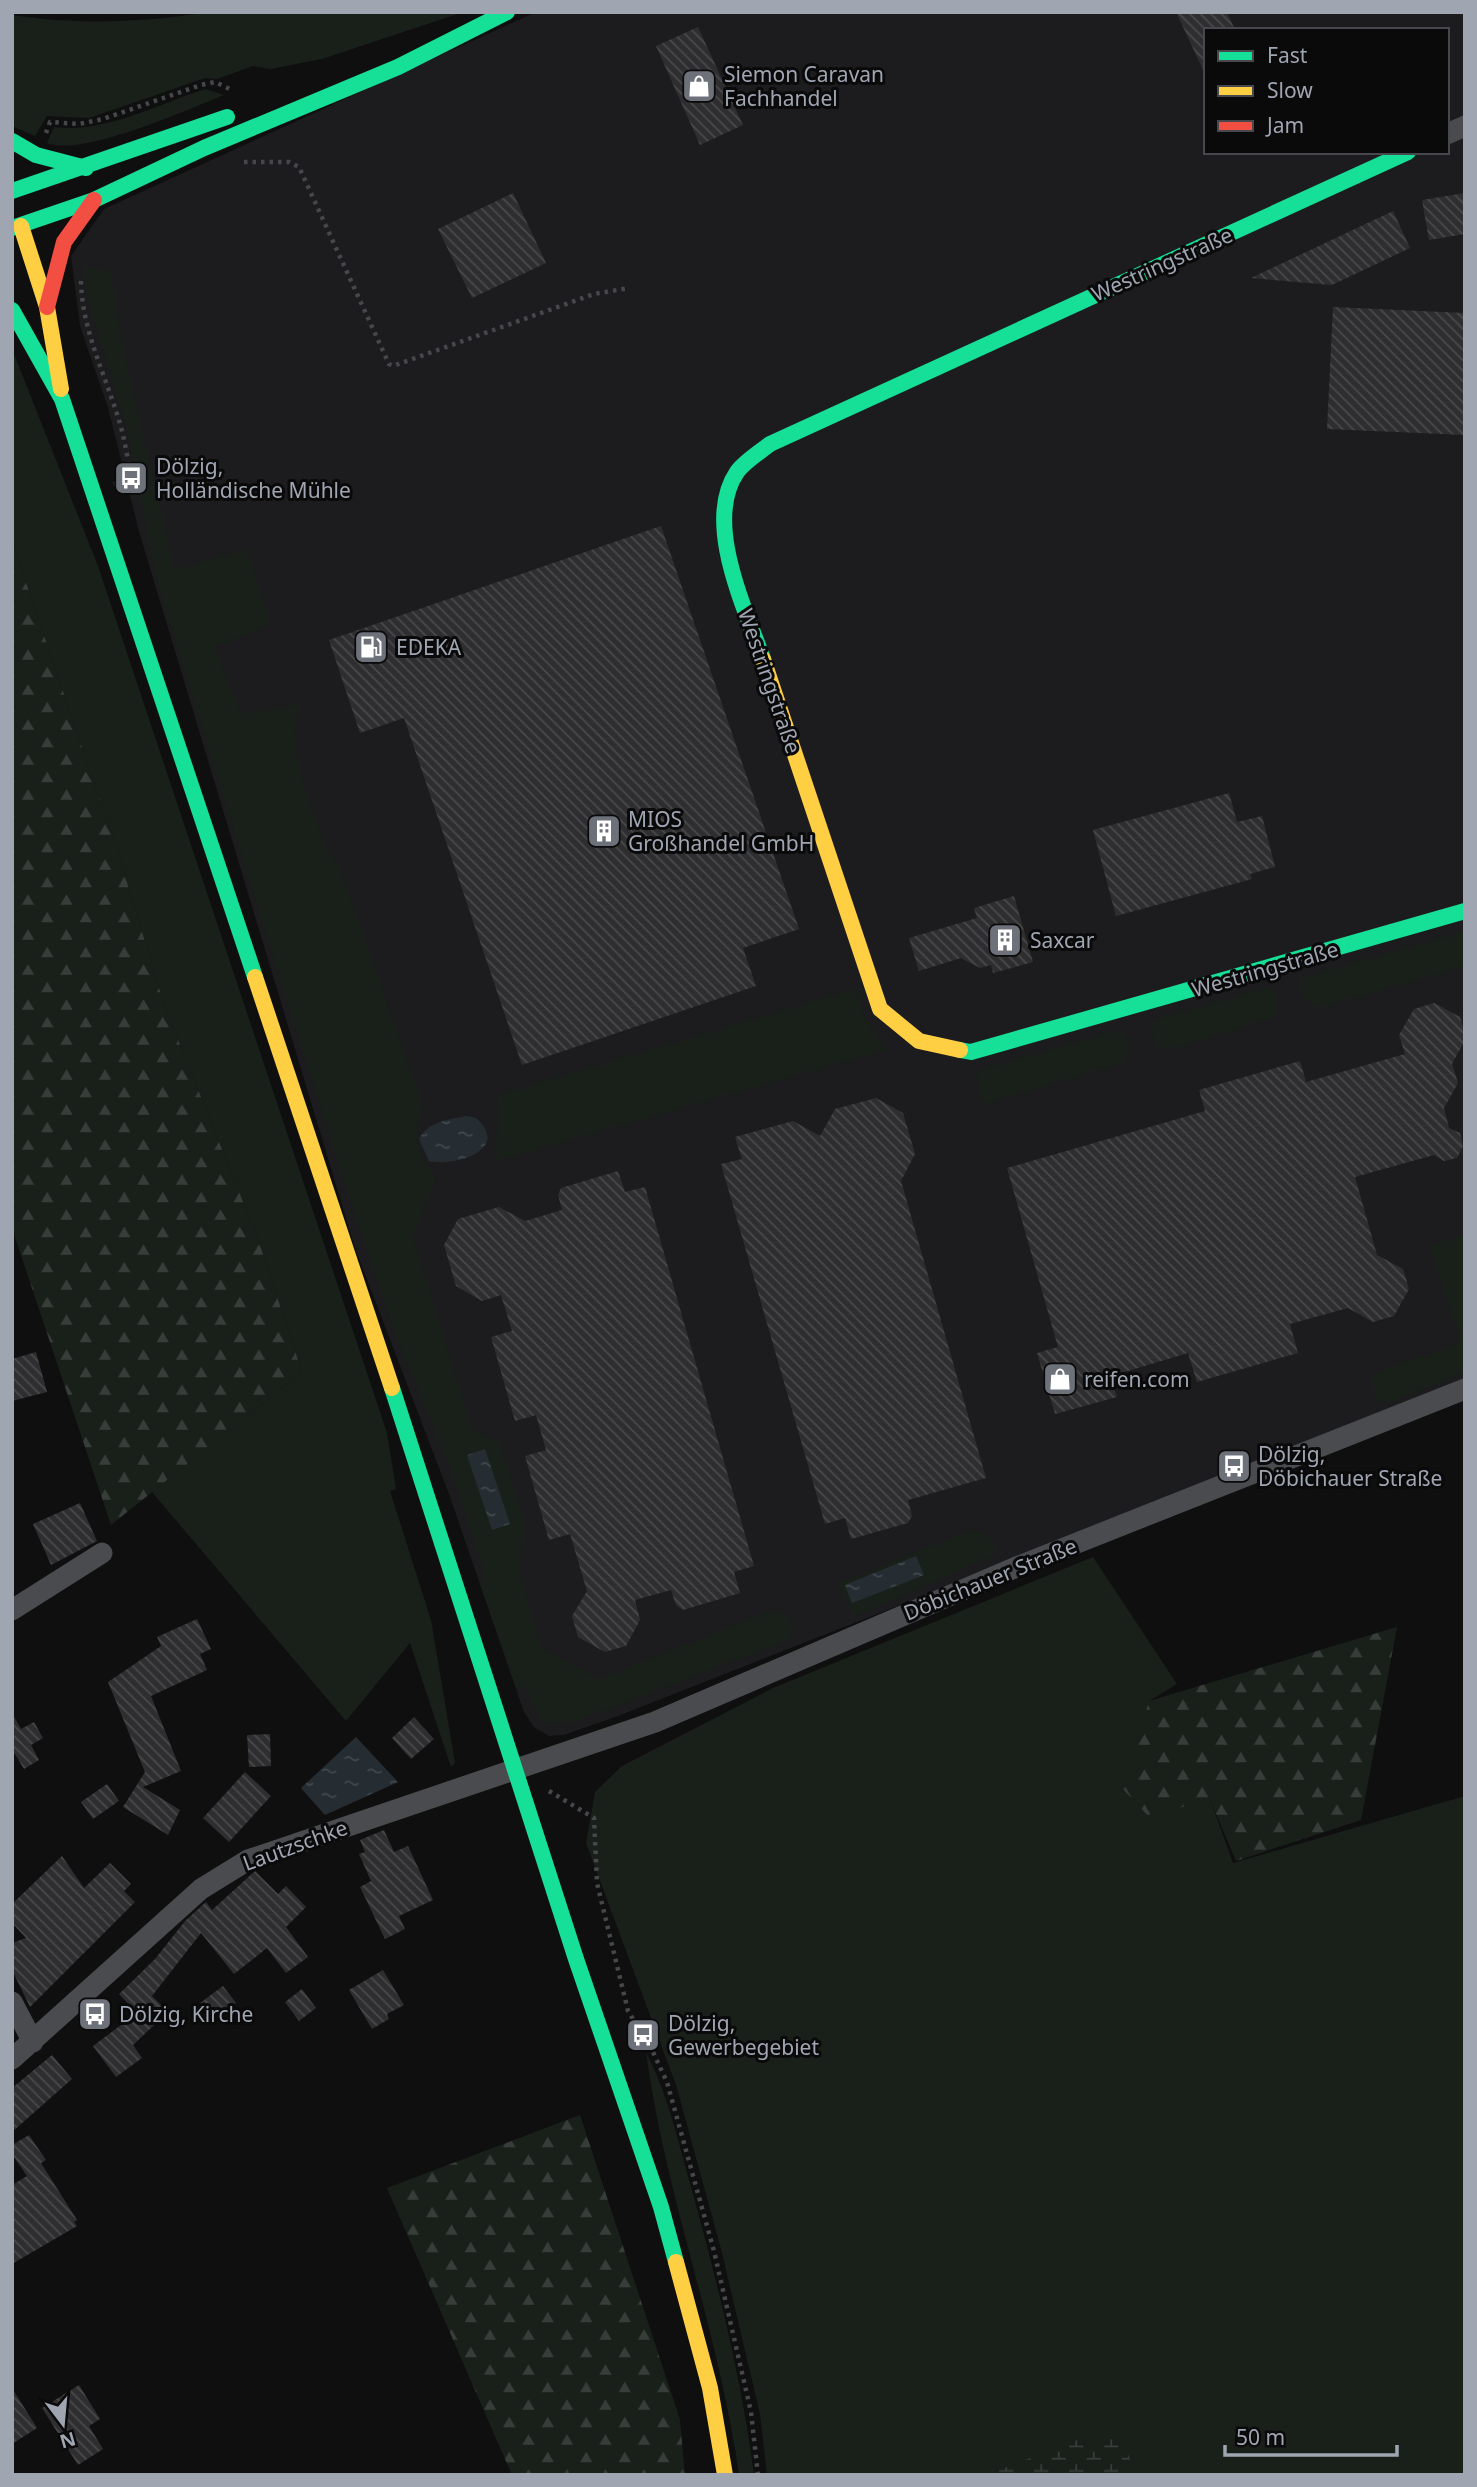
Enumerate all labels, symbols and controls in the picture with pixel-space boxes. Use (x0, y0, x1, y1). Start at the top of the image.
legend (1204, 28, 1449, 154)
text: Fast (1267, 41, 1308, 69)
place label: Siemon Caravan Fachhandel (724, 60, 884, 112)
shop icon: Siemon Caravan Fachhandel (680, 67, 718, 105)
text: Slow (1267, 76, 1313, 104)
text: Jam (1265, 111, 1304, 139)
street label: Westringstraße (1087, 220, 1237, 308)
place label: Dölzig, Holländische Mühle (156, 452, 351, 504)
bus stop icon: Dölzig, Holländische Mühle (112, 459, 150, 497)
street label: Westringstraße (732, 605, 808, 757)
fuel station icon: EDEKA (352, 628, 390, 666)
place label: EDEKA (396, 633, 462, 661)
place label: MIOS Großhandel GmbH (628, 805, 814, 857)
building icon: MIOS Großhandel GmbH (585, 812, 623, 850)
building icon: Saxcar (986, 921, 1024, 959)
place label: Saxcar (1030, 926, 1095, 954)
street label: Westringstraße (1188, 935, 1342, 1003)
shop icon: reifen.com (1041, 1360, 1079, 1398)
place label: reifen.com (1084, 1365, 1190, 1393)
place label: Dölzig, Döbichauer Straße (1258, 1440, 1442, 1492)
bus stop icon: Dölzig, Döbichauer Straße (1215, 1447, 1253, 1485)
street label: Döbichauer Straße (899, 1531, 1081, 1627)
street label: Lautzschke (239, 1813, 351, 1877)
bus stop icon: Dölzig, Kirche (76, 1995, 114, 2033)
place label: Dölzig, Kirche (119, 2000, 253, 2028)
place label: Dölzig, Gewerbegebiet (668, 2009, 819, 2061)
bus stop icon: Dölzig, Gewerbegebiet (624, 2016, 662, 2054)
north arrow (28, 2389, 98, 2459)
scale bar (1225, 2414, 1396, 2458)
text: 50 m (1236, 2423, 1285, 2451)
text: N (57, 2426, 79, 2455)

